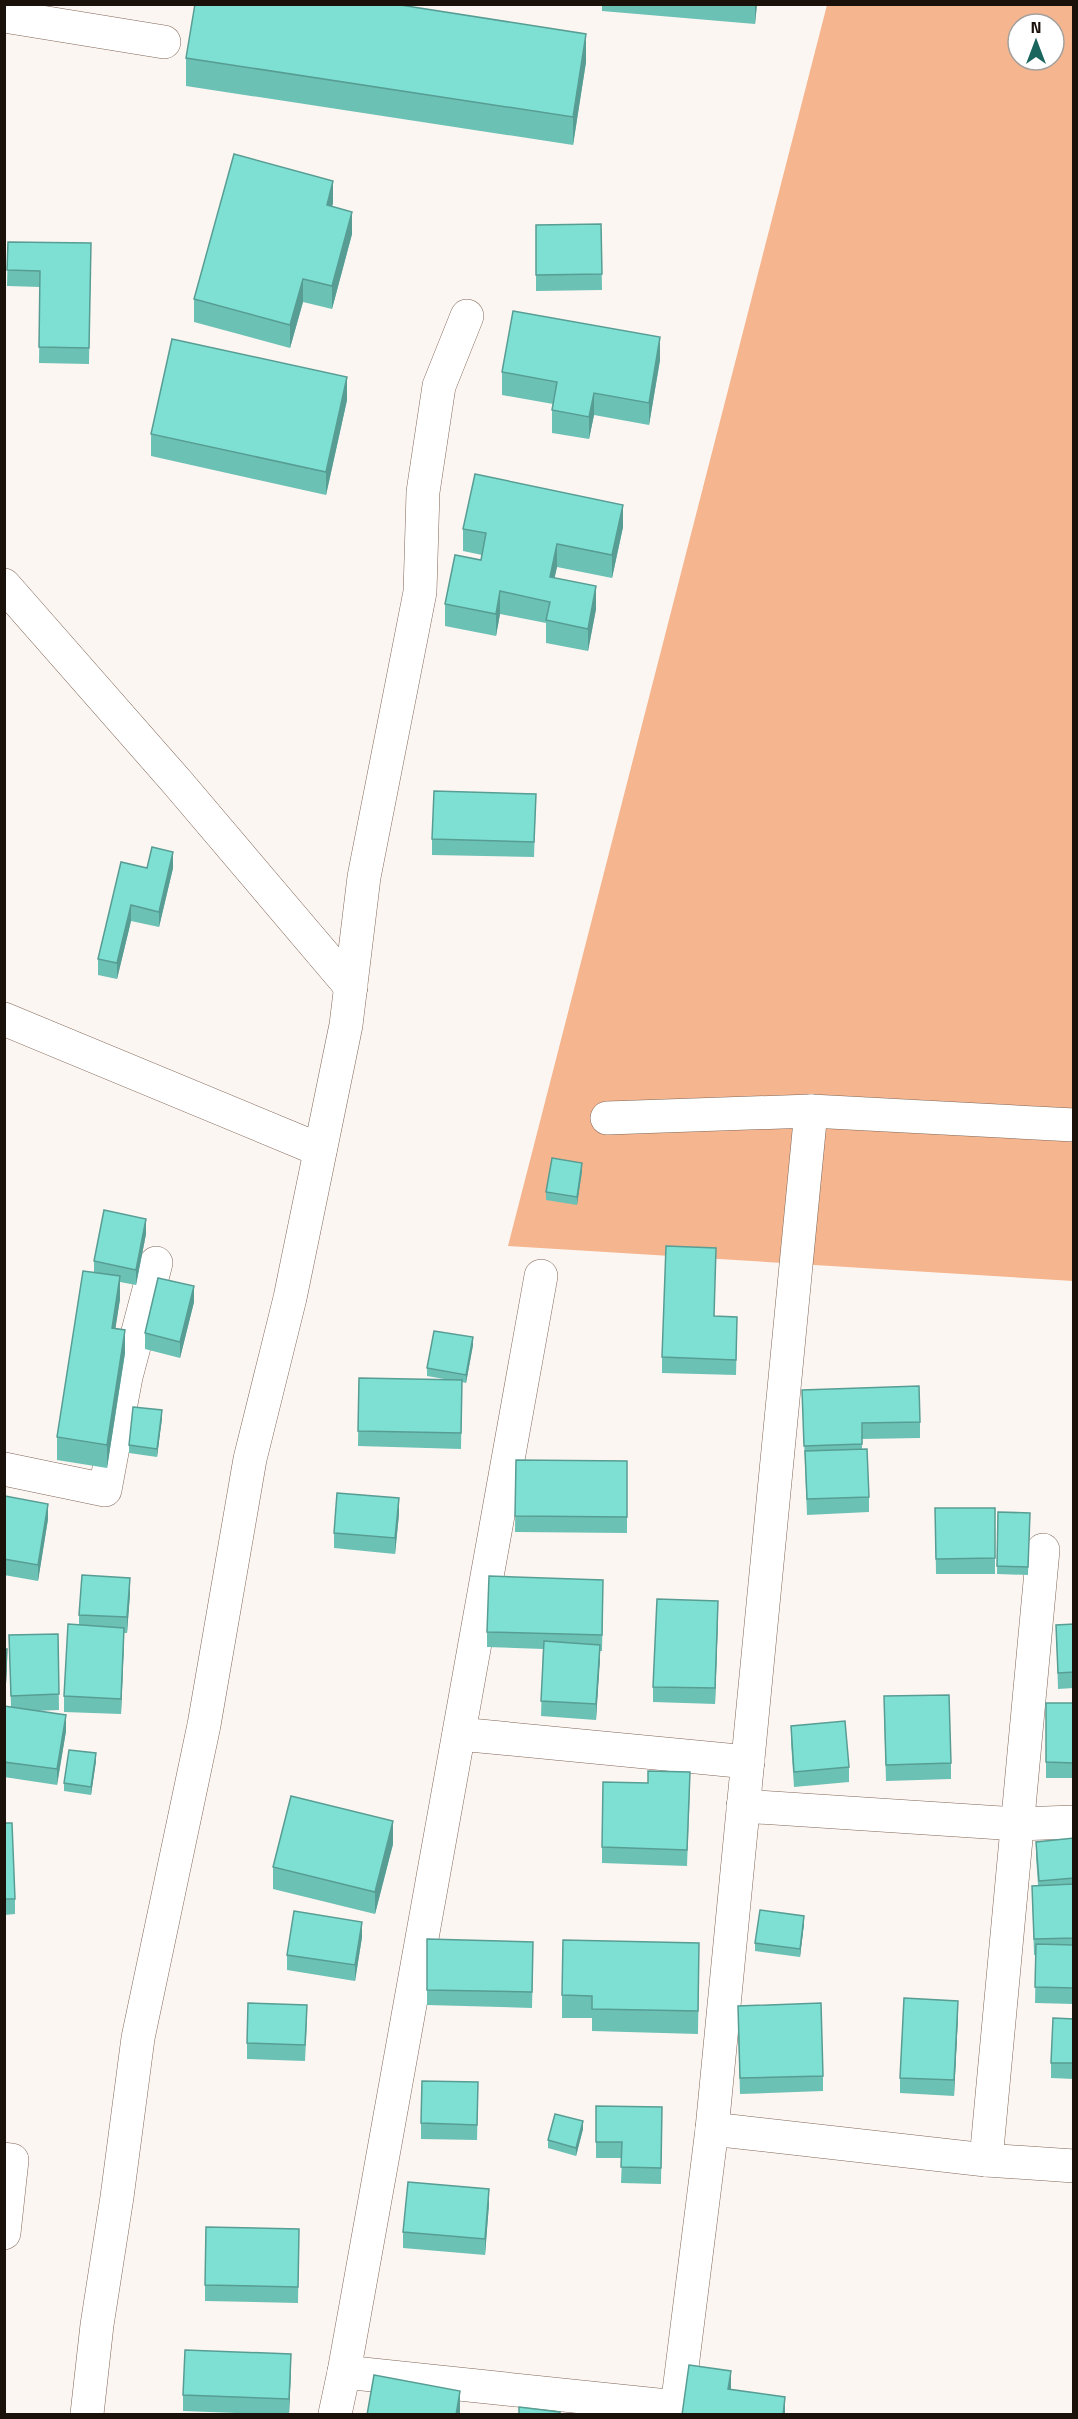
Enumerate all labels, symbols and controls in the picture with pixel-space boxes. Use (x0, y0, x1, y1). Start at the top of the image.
north arrow (1006, 12, 1066, 72)
text: N (1030, 15, 1042, 39)

